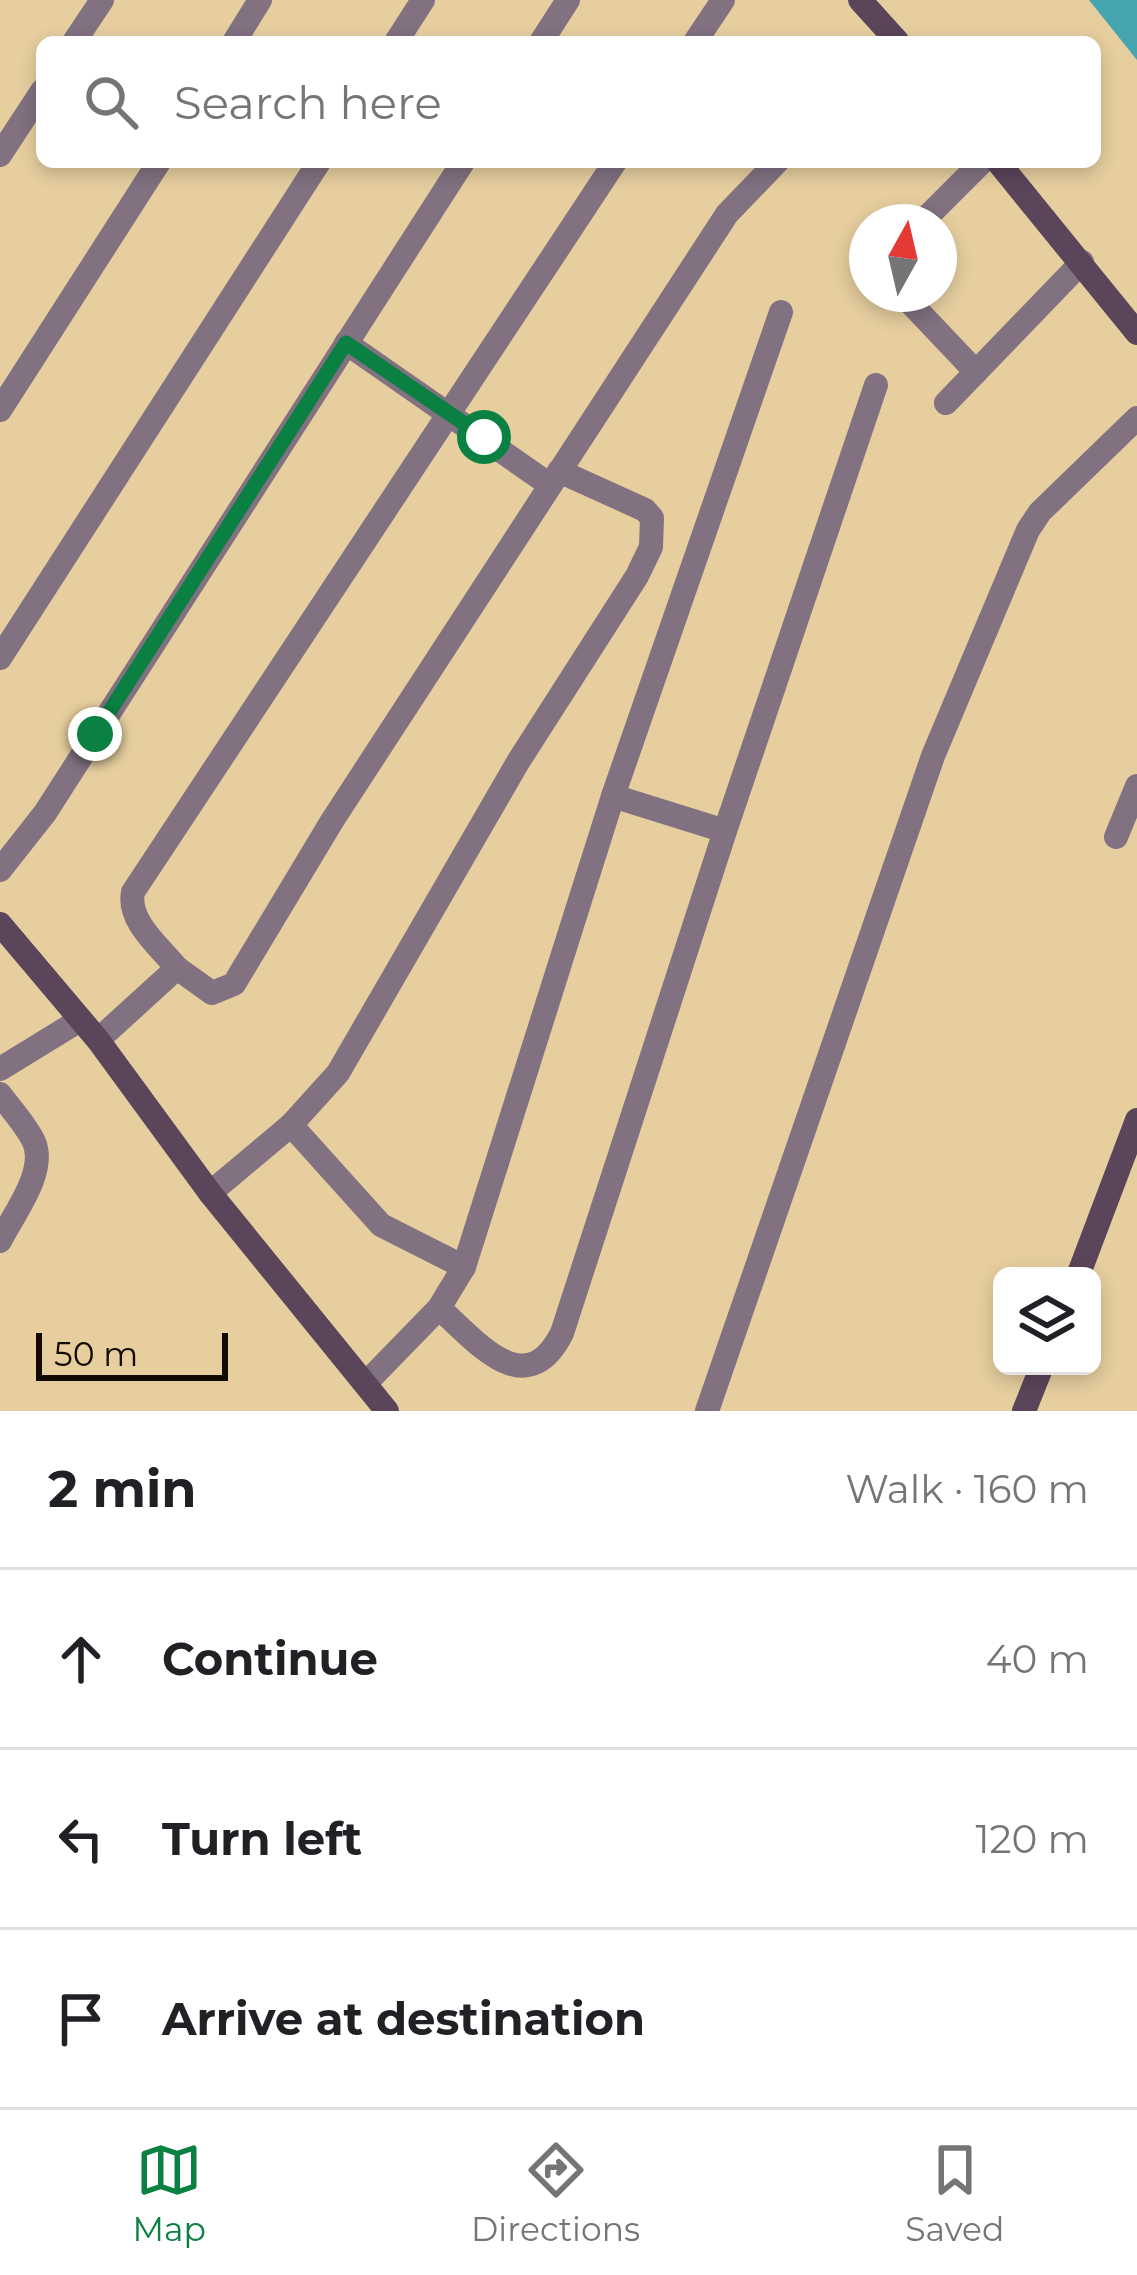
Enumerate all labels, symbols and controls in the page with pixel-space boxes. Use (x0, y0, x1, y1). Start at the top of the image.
search box (36, 36, 1101, 168)
icon: search (78, 69, 144, 135)
text: Search here (174, 75, 442, 130)
north arrow (849, 204, 957, 312)
route start (457, 410, 511, 464)
route end (68, 707, 122, 761)
map controls (993, 1267, 1101, 1375)
button: layers (993, 1267, 1101, 1375)
scale bar (36, 1327, 228, 1380)
text: 50 m (54, 1334, 138, 1374)
text: 2 min (48, 1458, 197, 1520)
text: Walk · 160 m (845, 1465, 1089, 1513)
icon: ahead (48, 1626, 114, 1692)
text: Continue (162, 1631, 378, 1686)
text: 40 m (986, 1635, 1089, 1683)
icon: left (48, 1806, 114, 1872)
text: Turn left (162, 1811, 362, 1866)
text: 120 m (975, 1815, 1089, 1863)
icon: arrive (48, 1986, 114, 2052)
text: Arrive at destination (162, 1991, 645, 2046)
tab: Map (133, 2137, 206, 2249)
tab: Directions (471, 2137, 640, 2249)
tab: Saved (905, 2137, 1004, 2249)

